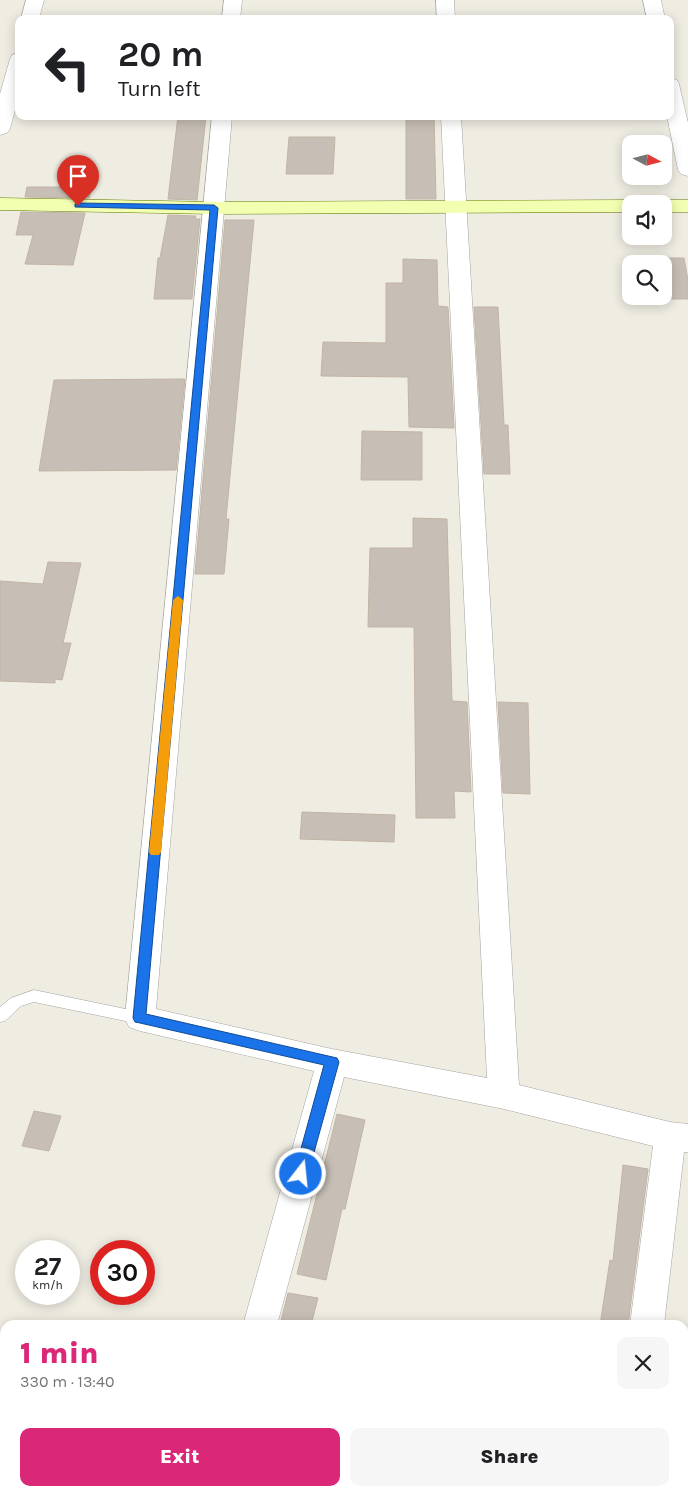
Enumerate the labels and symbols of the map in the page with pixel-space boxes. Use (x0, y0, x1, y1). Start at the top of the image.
north arrow (622, 135, 672, 185)
pin (57, 155, 99, 206)
position arrow (274, 1147, 326, 1199)
speed limit sign: 30 (90, 1240, 155, 1305)

